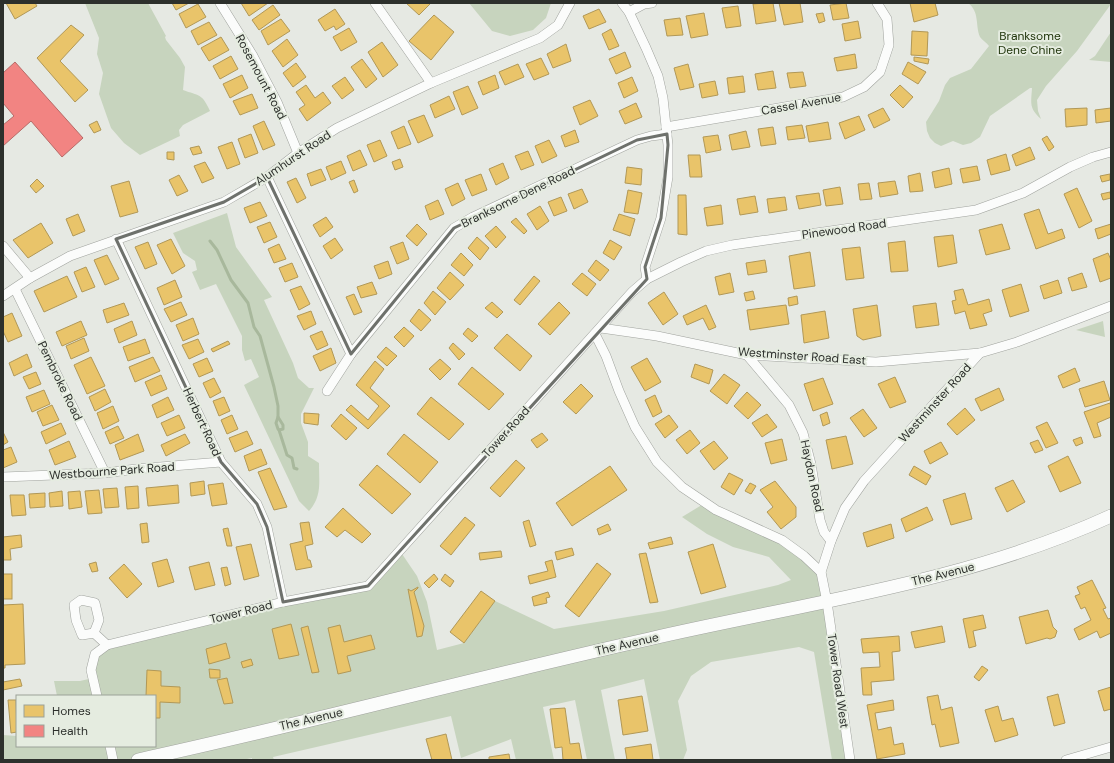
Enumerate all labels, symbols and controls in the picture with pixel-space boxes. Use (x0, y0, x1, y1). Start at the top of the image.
park label: Branksome Dene Chine (998, 28, 1062, 58)
street label: Rosemount Road (232, 32, 290, 122)
street label: Cassel Avenue (760, 89, 842, 119)
street label: Alumhurst Road (252, 127, 334, 189)
street label: Branksome Dene Road (459, 163, 577, 231)
street label: Pinewood Road (801, 215, 887, 243)
street label: Pembroke Road (34, 339, 86, 423)
street label: Westminster Road East (737, 344, 867, 368)
street label: Westminster Road (895, 360, 975, 446)
street label: Herbert Road (179, 385, 225, 459)
street label: Tower Road (479, 403, 533, 461)
street label: Haydon Road (797, 438, 827, 514)
street label: Westbourne Park Road (49, 459, 175, 483)
street label: The Avenue (910, 558, 976, 590)
street label: Tower Road (208, 597, 274, 627)
street label: The Avenue (594, 629, 660, 659)
street label: Tower Road West (823, 633, 853, 730)
legend (16, 695, 156, 747)
text: Homes (52, 703, 91, 719)
street label: The Avenue (278, 704, 344, 734)
text: Health (52, 723, 88, 739)

